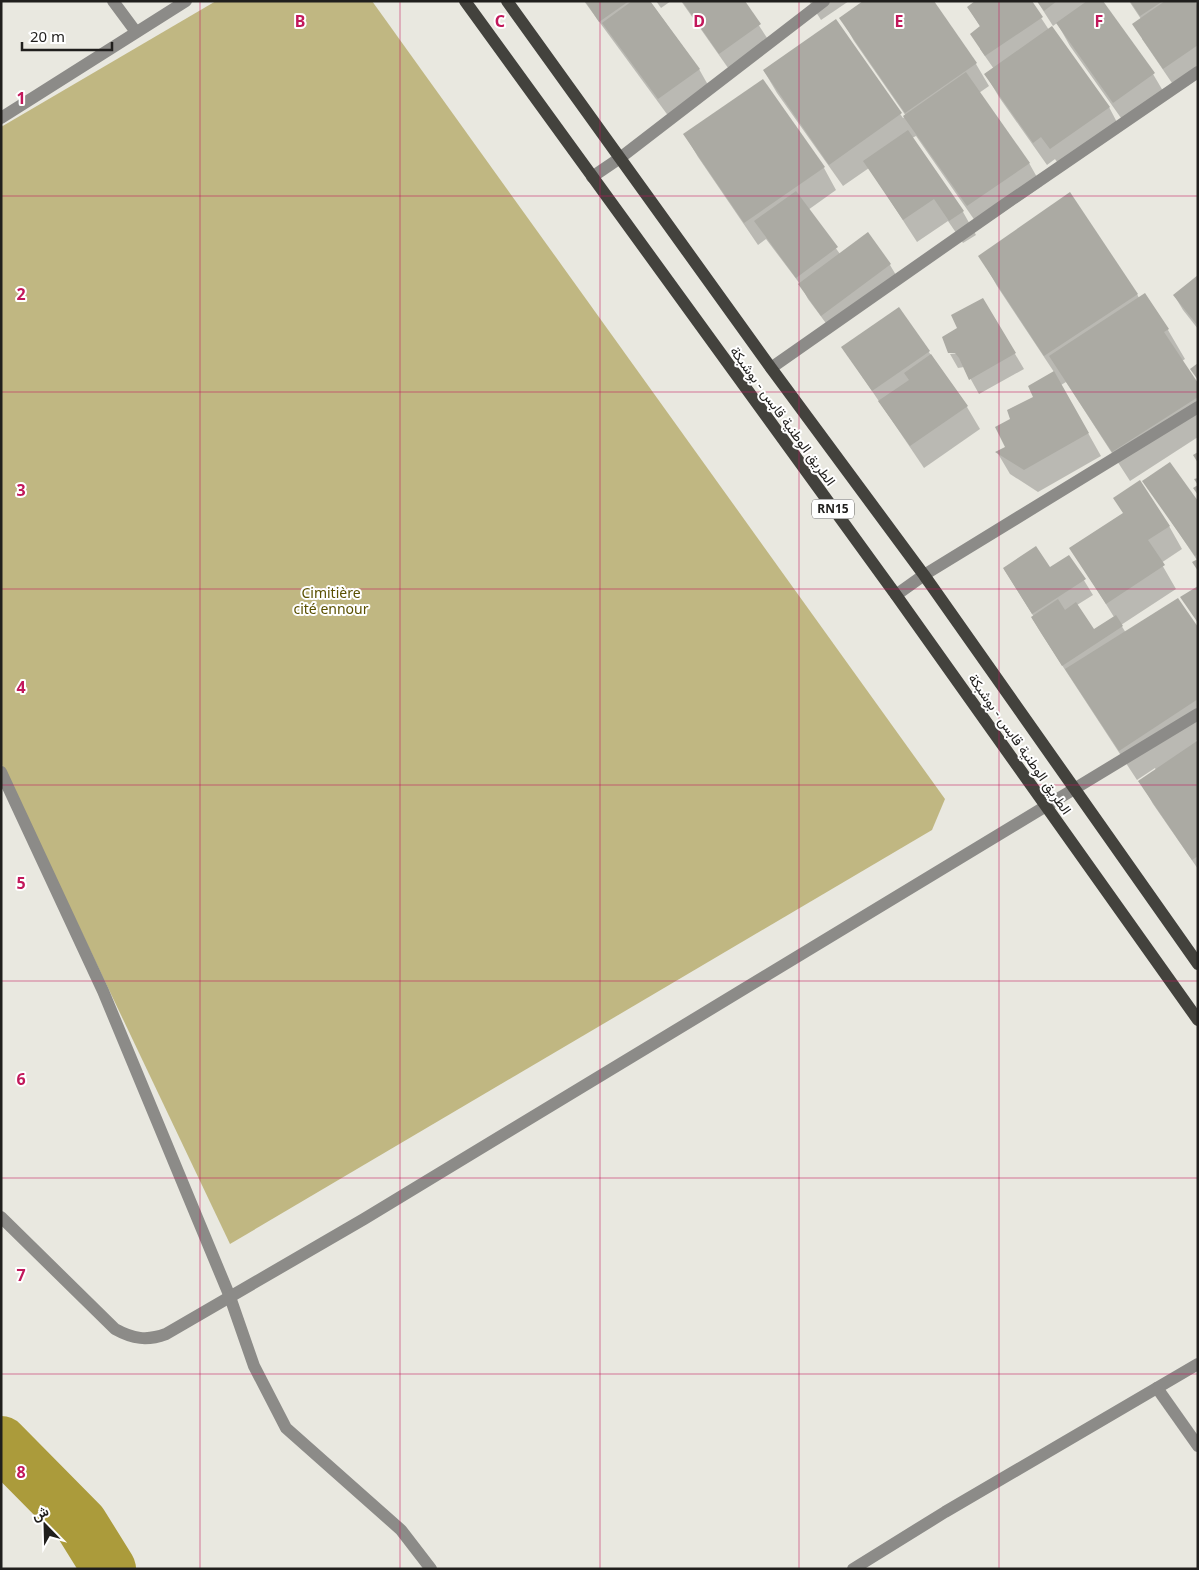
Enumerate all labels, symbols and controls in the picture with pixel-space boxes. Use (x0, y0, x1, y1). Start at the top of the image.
text: B (295, 10, 305, 32)
text: C (495, 10, 505, 32)
text: D (693, 10, 705, 32)
text: E (895, 10, 904, 32)
text: F (1095, 10, 1103, 32)
scale bar (22, 20, 112, 52)
text: 20 m (30, 26, 65, 46)
text: 1 (16, 87, 26, 109)
text: 2 (16, 283, 26, 305)
street label: الطريق الوطنية قابس - بوشبكة (726, 342, 841, 489)
text: 3 (16, 479, 26, 501)
road number: RN15 (812, 499, 854, 518)
park label: Cimitière cité ennour (293, 583, 369, 618)
street label: الطريق الوطنية قابس - بوشبكة (964, 669, 1076, 818)
text: 4 (16, 676, 26, 698)
text: 5 (16, 872, 26, 894)
text: 6 (16, 1068, 26, 1090)
text: 7 (16, 1264, 26, 1286)
text: 8 (16, 1461, 26, 1483)
north arrow (20, 1500, 70, 1550)
text: ش (28, 1500, 51, 1525)

